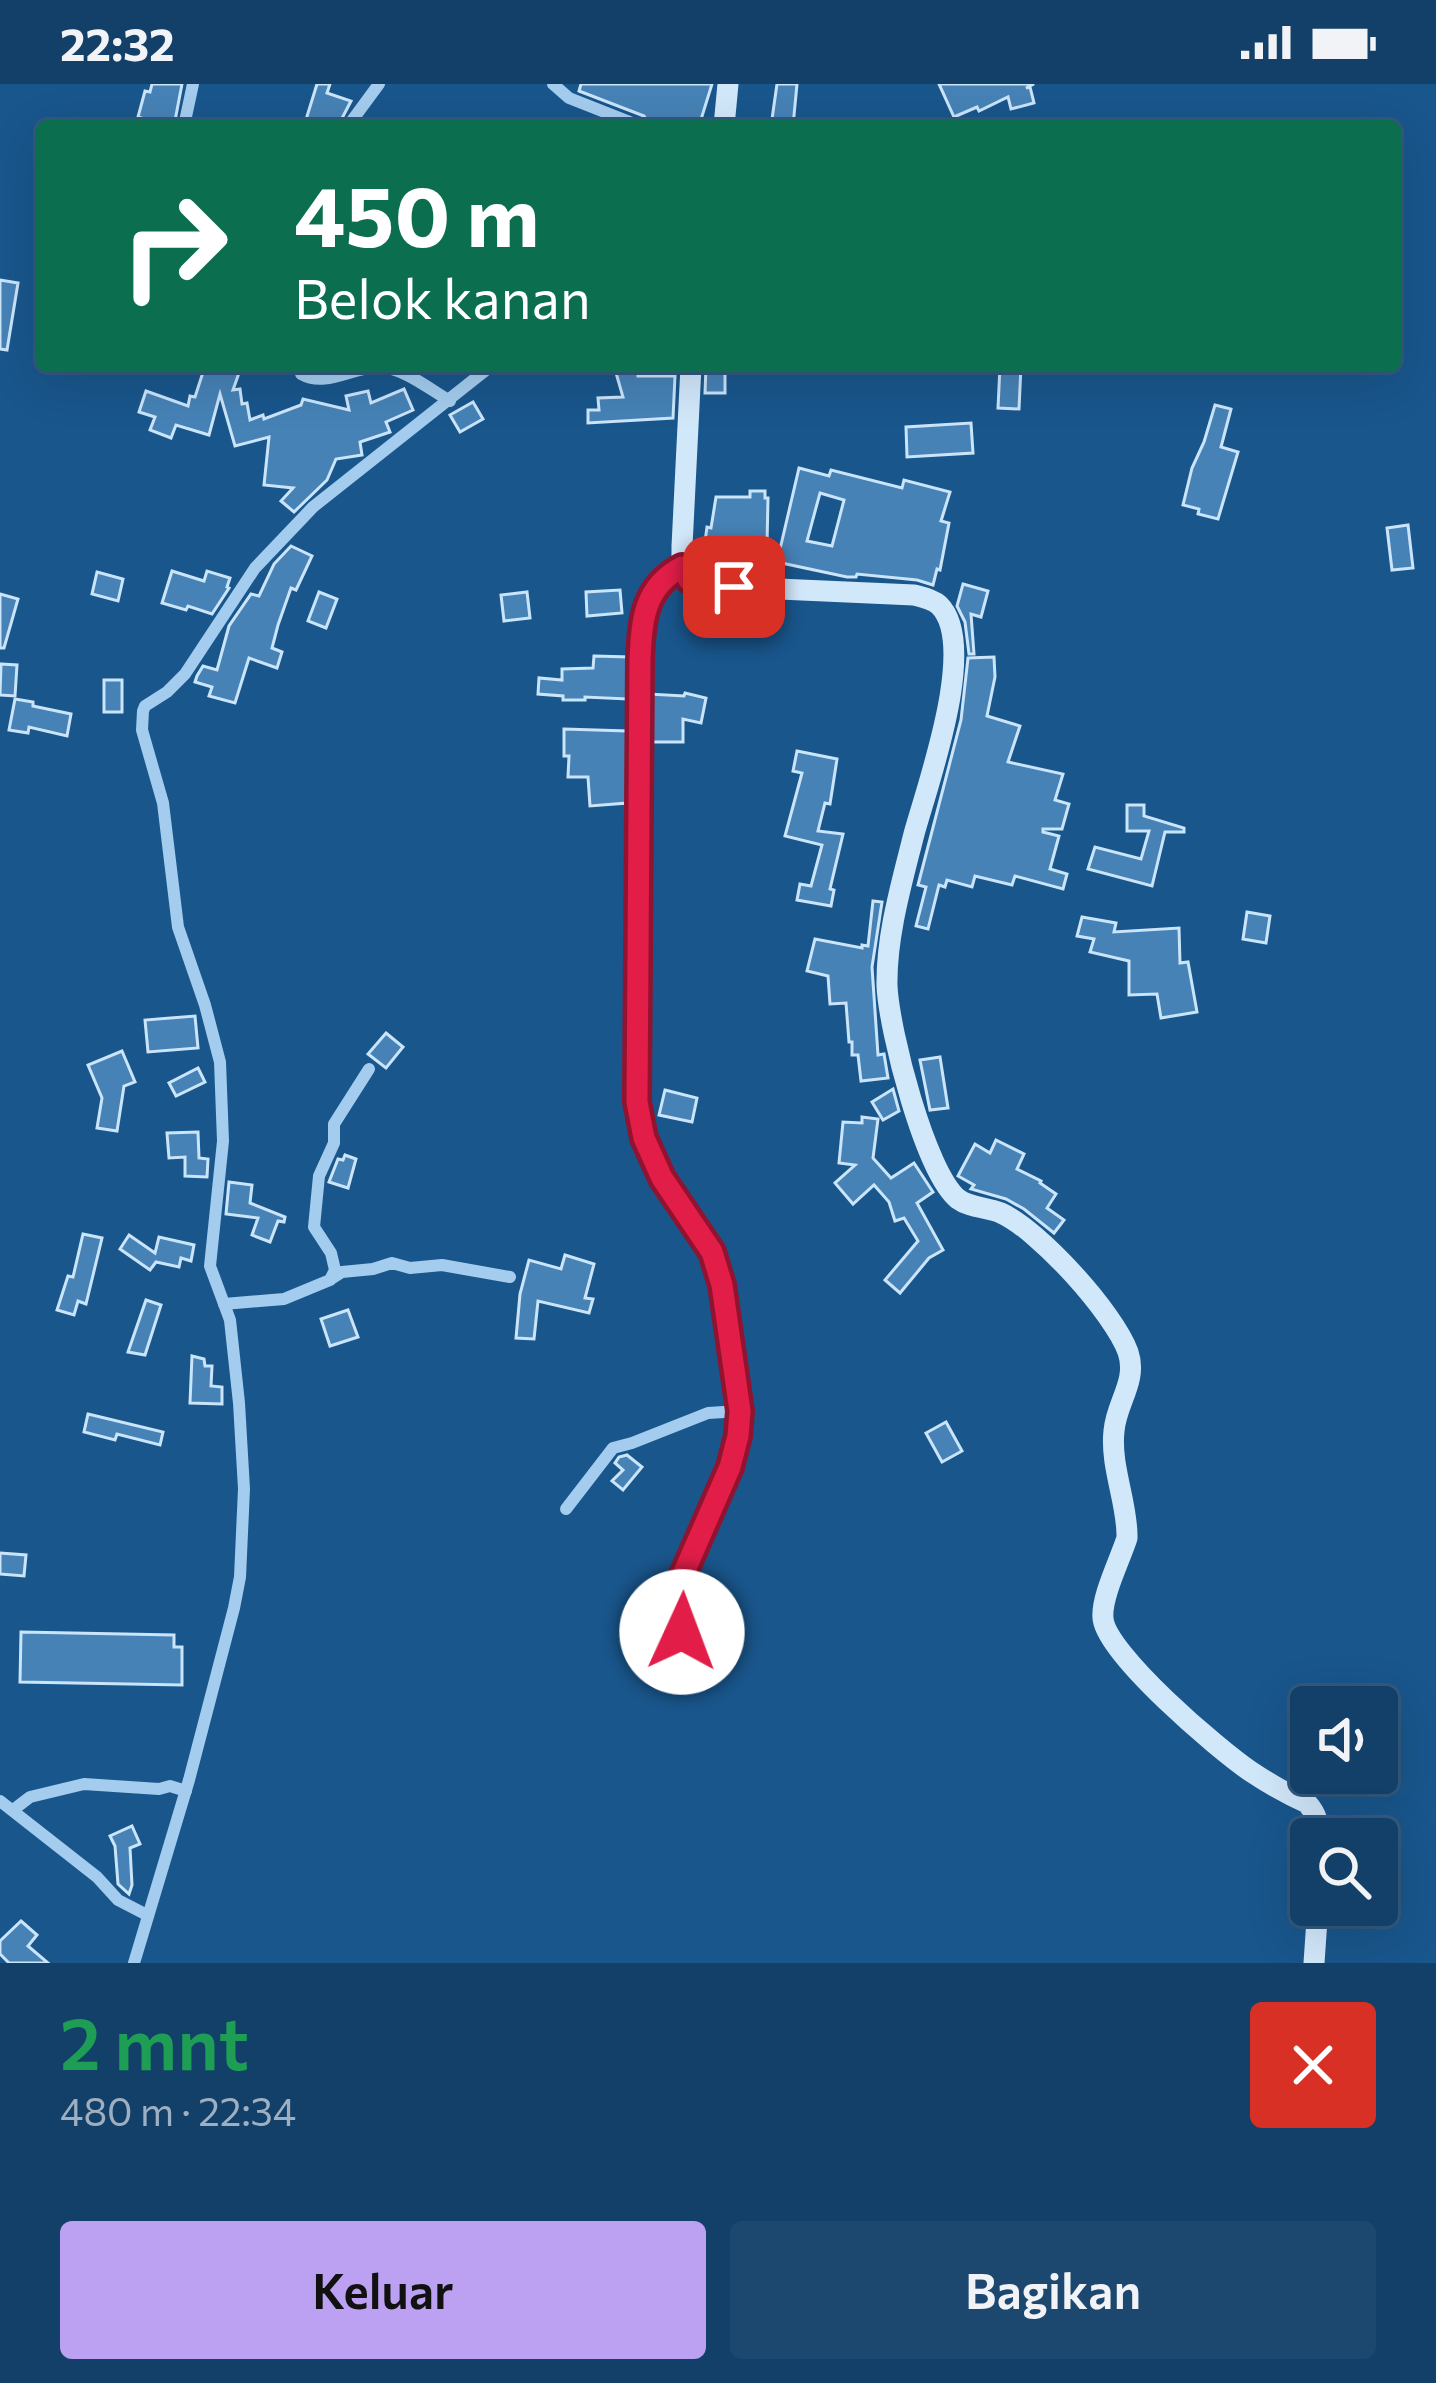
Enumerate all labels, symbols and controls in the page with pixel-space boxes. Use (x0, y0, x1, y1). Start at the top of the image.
text: 22:32 (60, 15, 175, 70)
text: 450 m (294, 162, 540, 264)
icon: right (96, 168, 252, 324)
text: Belok kanan (294, 264, 591, 330)
pin (683, 536, 785, 638)
icon: arrive (701, 554, 767, 620)
position arrow (619, 1569, 745, 1695)
map controls (1290, 1686, 1398, 1926)
button: sound (1290, 1686, 1398, 1794)
button: search (1290, 1818, 1398, 1926)
text: 2 mnt (60, 1997, 249, 2085)
button: close (1250, 2002, 1376, 2128)
text: 480 m · 22:34 (60, 2086, 296, 2134)
button: Keluar (60, 2221, 706, 2359)
button: Bagikan (730, 2221, 1376, 2359)

